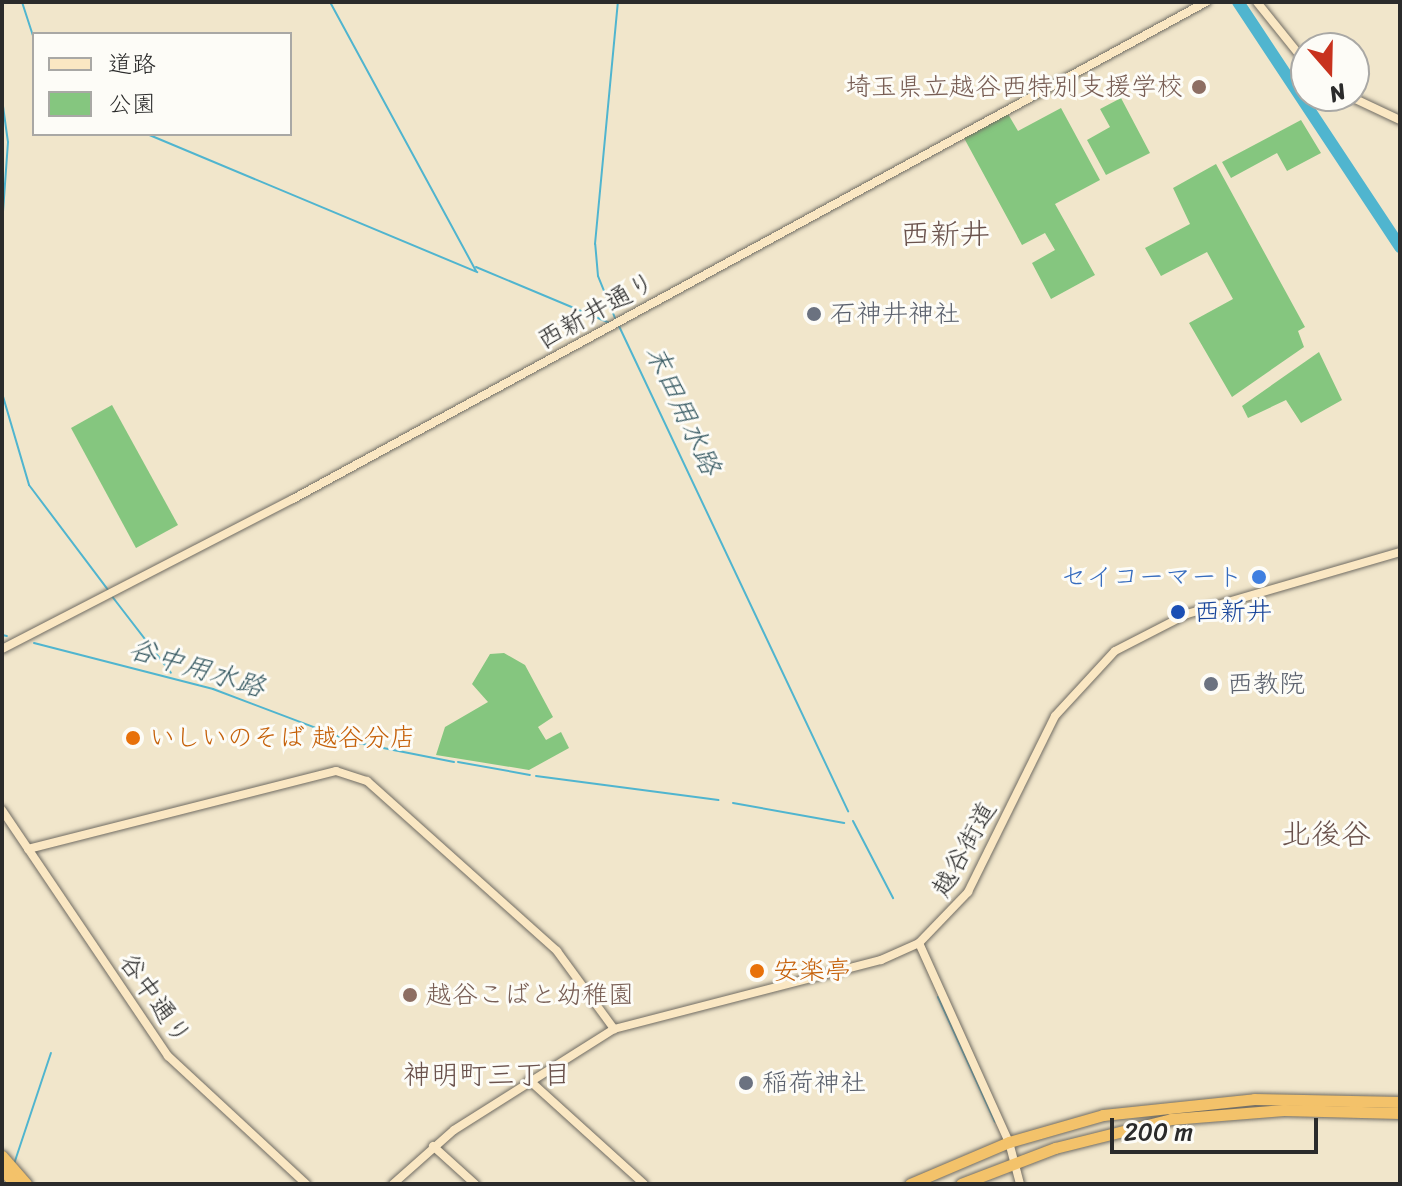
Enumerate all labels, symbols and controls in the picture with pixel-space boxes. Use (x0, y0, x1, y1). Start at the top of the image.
legend (32, 32, 292, 136)
north arrow (1290, 32, 1370, 112)
text: 道路 (108, 43, 156, 85)
place label: 埼玉県立越谷西特別支援学校 (845, 71, 1183, 103)
text: N (1324, 72, 1352, 114)
marker: 埼玉県立越谷西特別支援学校 (1190, 78, 1208, 96)
text: 公園 (108, 83, 156, 125)
district label: 西新井 (900, 216, 990, 252)
street label: 西新井通り (532, 266, 660, 356)
place label: 石神井神社 (830, 298, 960, 330)
marker: 石神井神社 (805, 305, 823, 323)
water label: 末田用水路 (638, 339, 728, 481)
place label: セイコーマート (1061, 561, 1243, 593)
marker: セイコーマート (1250, 568, 1268, 586)
place label: 西新井 (1194, 596, 1272, 628)
marker: 西新井 (1169, 603, 1187, 621)
water label: 谷中用水路 (125, 631, 269, 705)
place label: 西教院 (1227, 668, 1305, 700)
marker: 西教院 (1202, 675, 1220, 693)
place label: いしいのそば 越谷分店 (149, 722, 416, 754)
marker: いしいのそば 越谷分店 (124, 729, 142, 747)
street label: 越谷街道 (925, 796, 1003, 902)
district label: 北後谷 (1281, 816, 1371, 852)
street label: 谷中通り (112, 947, 198, 1051)
place label: 安楽亭 (773, 955, 851, 987)
marker: 安楽亭 (748, 962, 766, 980)
place label: 越谷こばと幼稚園 (426, 979, 634, 1011)
marker: 越谷こばと幼稚園 (401, 986, 419, 1004)
district label: 神明町三丁目 (403, 1058, 571, 1092)
place label: 稲荷神社 (762, 1067, 866, 1099)
marker: 稲荷神社 (737, 1074, 755, 1092)
scale bar (1114, 1102, 1322, 1152)
text: 200 m (1124, 1111, 1193, 1153)

